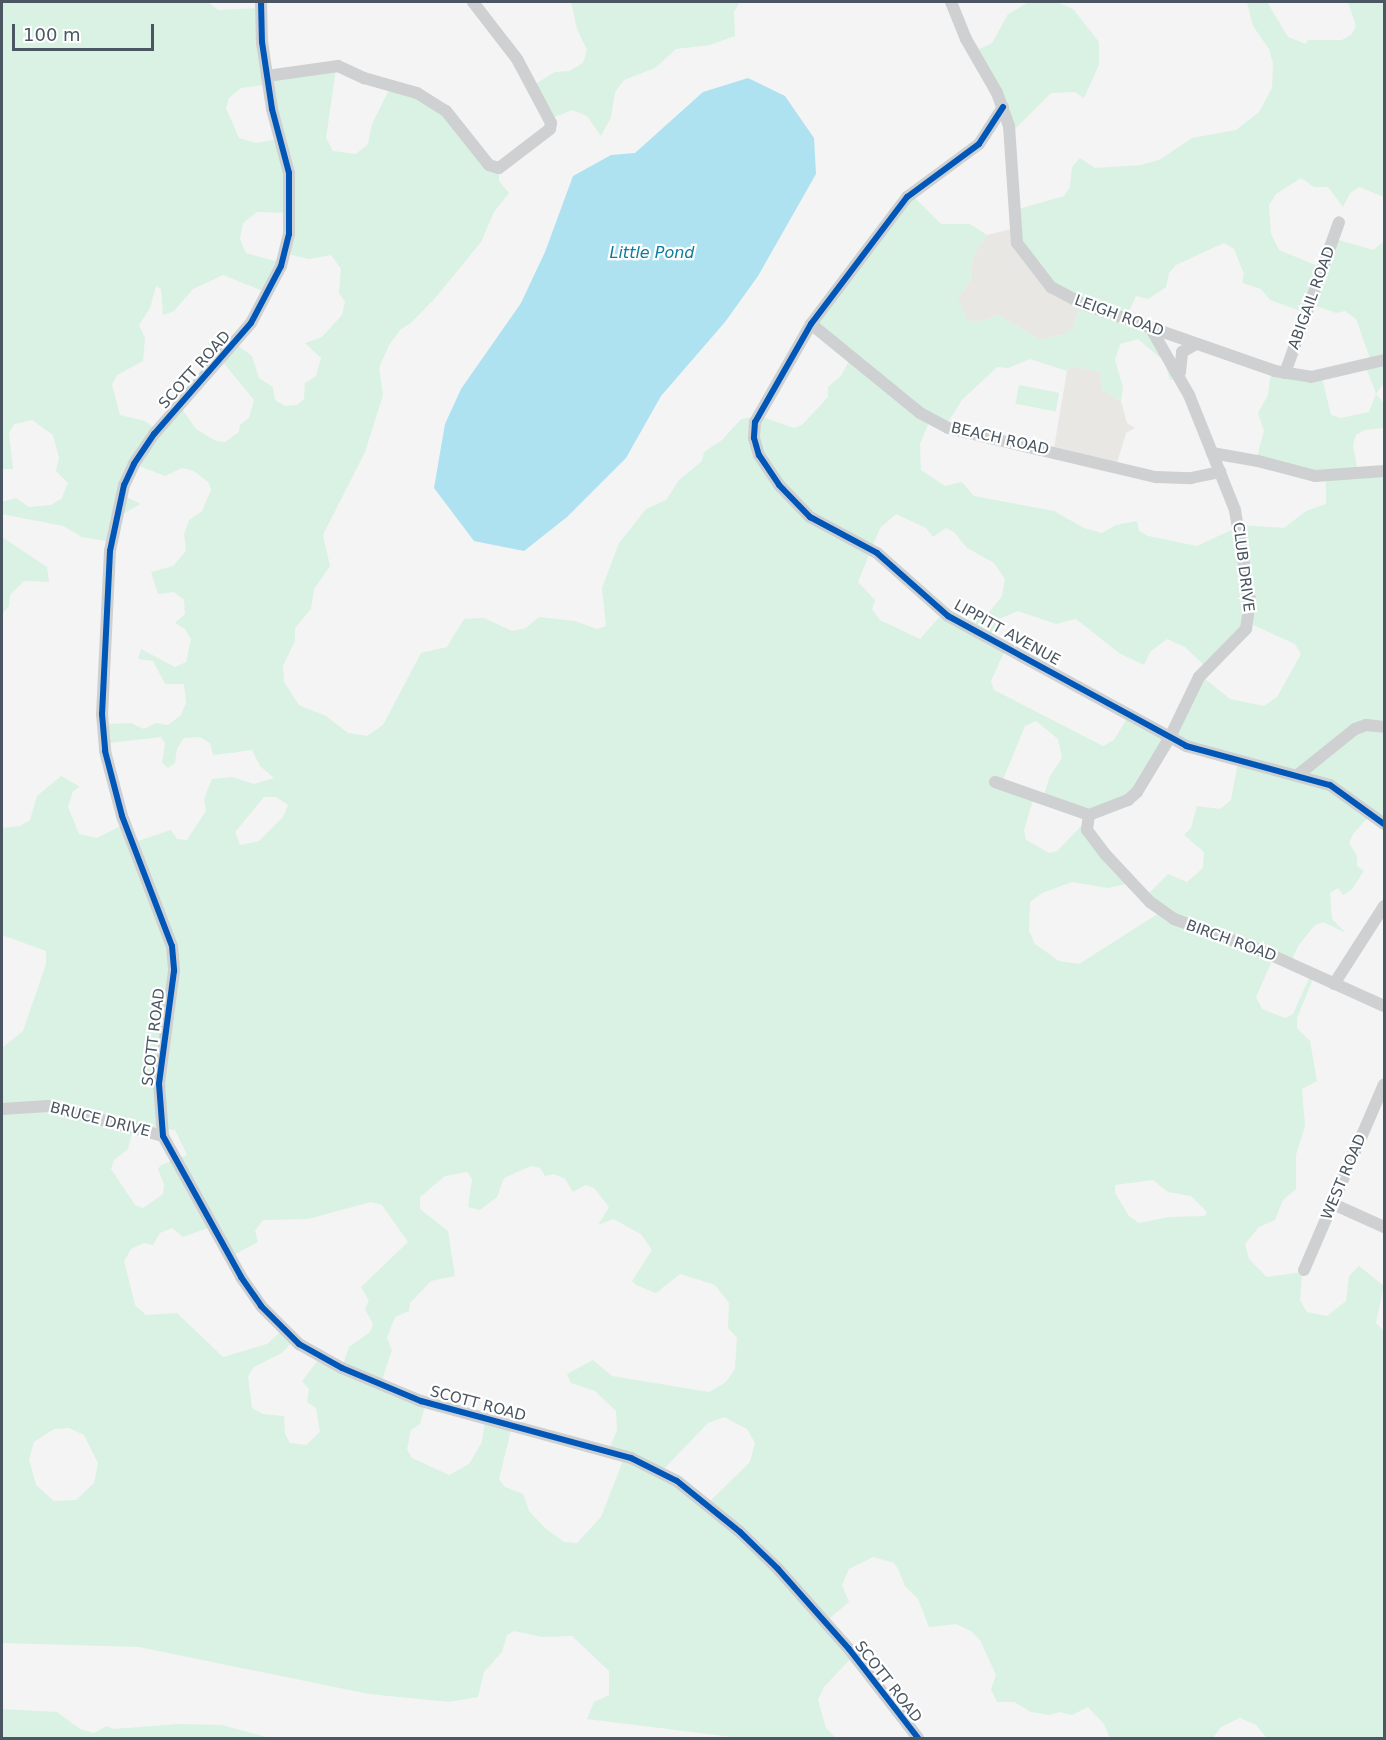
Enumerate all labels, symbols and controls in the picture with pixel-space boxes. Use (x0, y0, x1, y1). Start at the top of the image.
scale bar (15, 12, 158, 50)
text: 100 m (23, 24, 81, 45)
water label: Little Pond (609, 243, 695, 263)
street label: ABIGAIL ROAD (1285, 244, 1339, 352)
street label: LEIGH ROAD (1072, 292, 1166, 340)
street label: SCOTT ROAD (155, 327, 235, 413)
street label: BEACH ROAD (949, 419, 1051, 459)
street label: CLUB DRIVE (1229, 521, 1257, 613)
street label: LIPPITT AVENUE (951, 596, 1063, 670)
street label: BIRCH ROAD (1183, 916, 1279, 966)
street label: SCOTT ROAD (139, 987, 169, 1087)
street label: BRUCE DRIVE (48, 1099, 152, 1141)
street label: WEST ROAD (1318, 1131, 1370, 1223)
street label: SCOTT ROAD (428, 1383, 528, 1425)
street label: SCOTT ROAD (851, 1638, 925, 1726)

